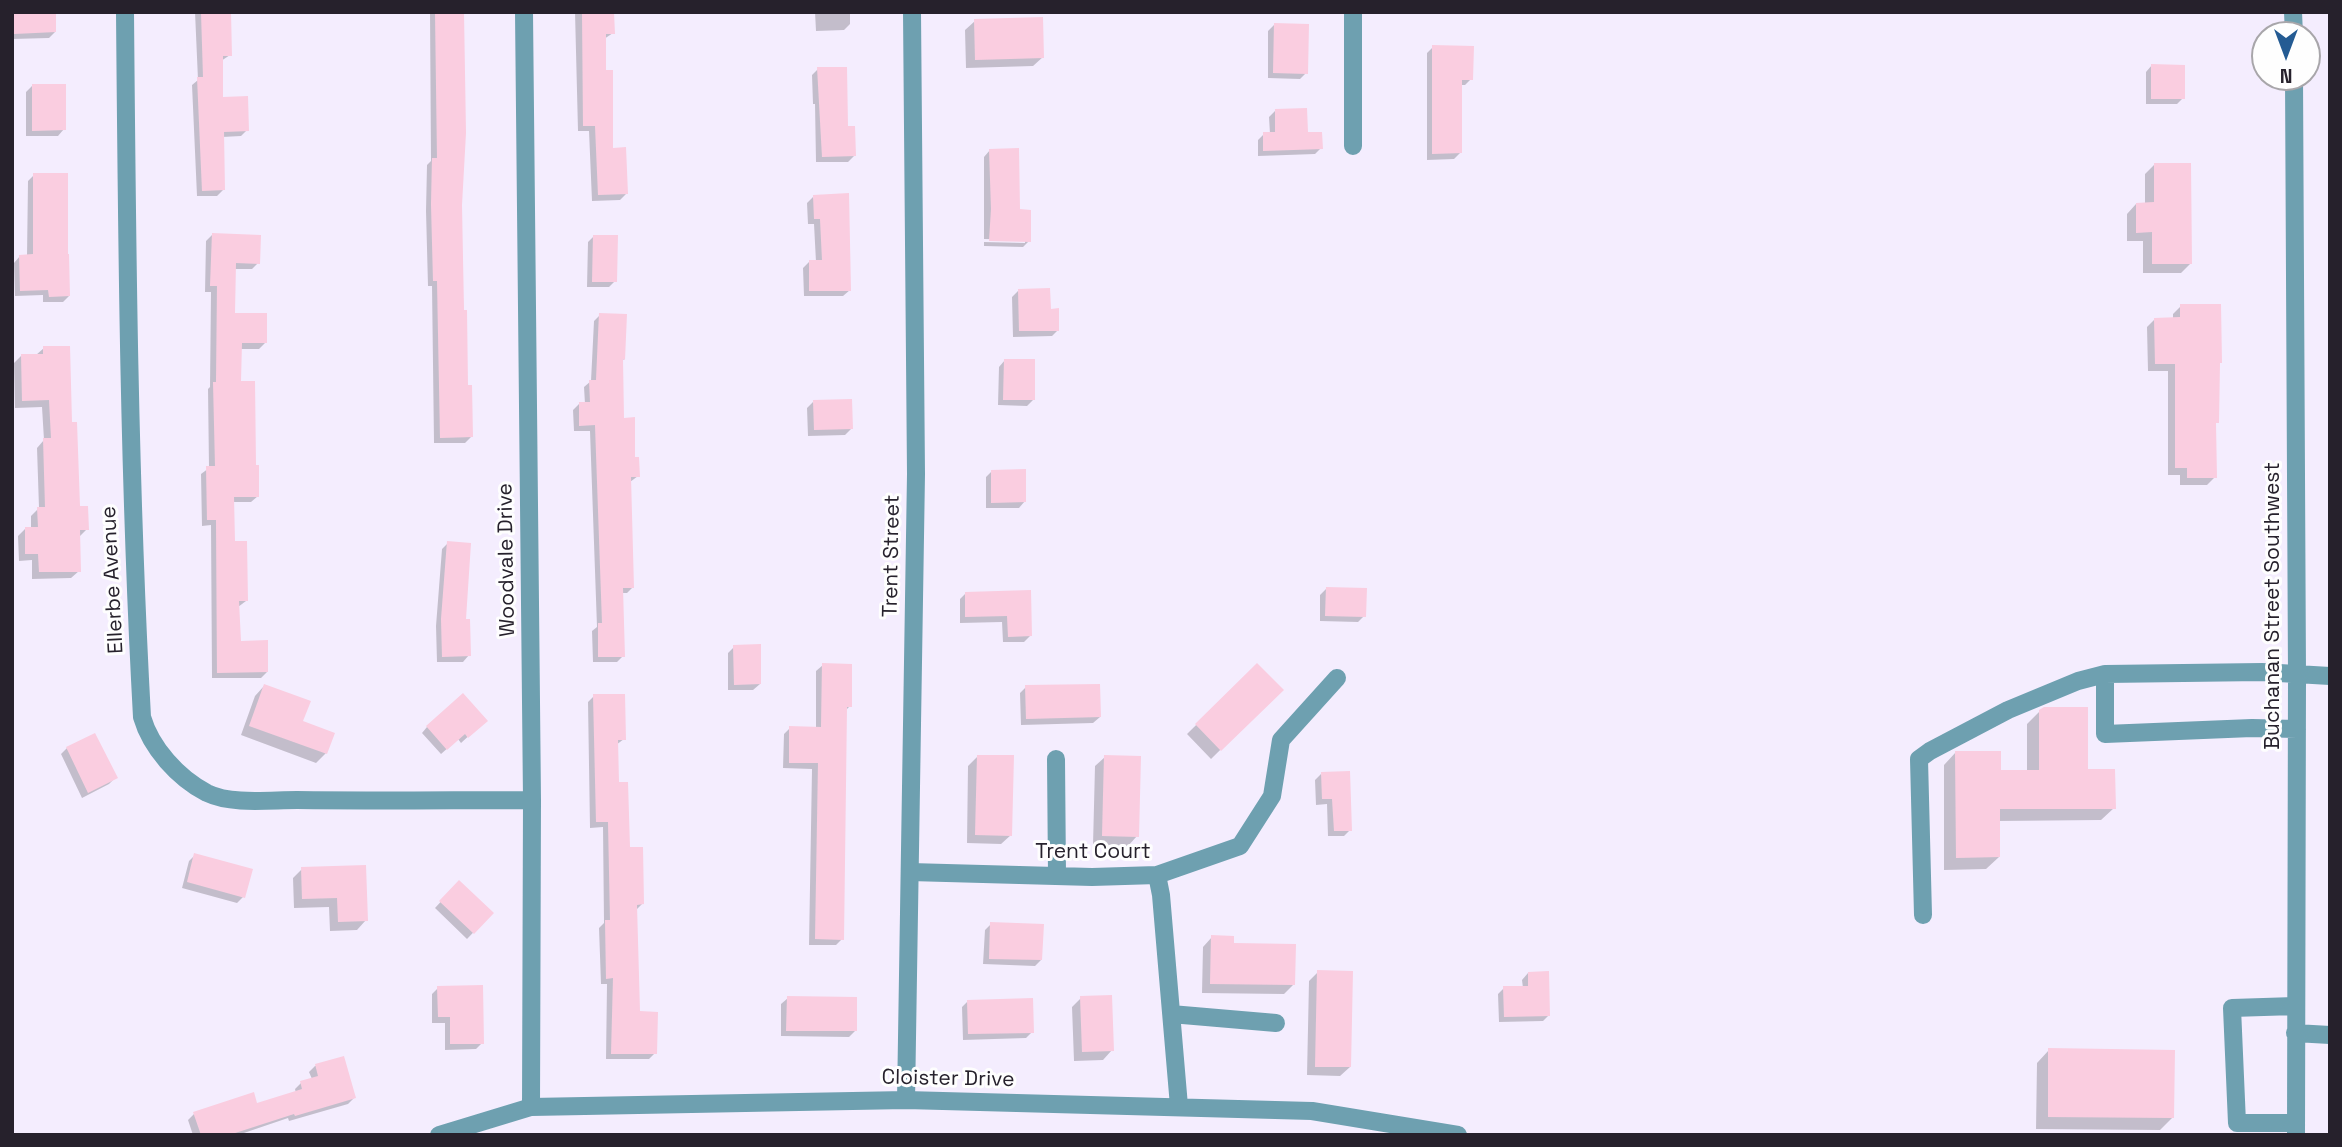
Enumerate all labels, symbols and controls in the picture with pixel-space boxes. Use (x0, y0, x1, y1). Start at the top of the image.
north arrow (2251, 21, 2321, 91)
text: N (2280, 63, 2292, 88)
street label: Buchanan Street Southwest (2260, 462, 2286, 750)
street label: Woodvale Drive (493, 483, 521, 637)
street label: Trent Street (878, 495, 906, 617)
street label: Ellerbe Avenue (97, 505, 129, 655)
street label: Trent Court (1035, 839, 1151, 865)
street label: Cloister Drive (881, 1065, 1015, 1093)

